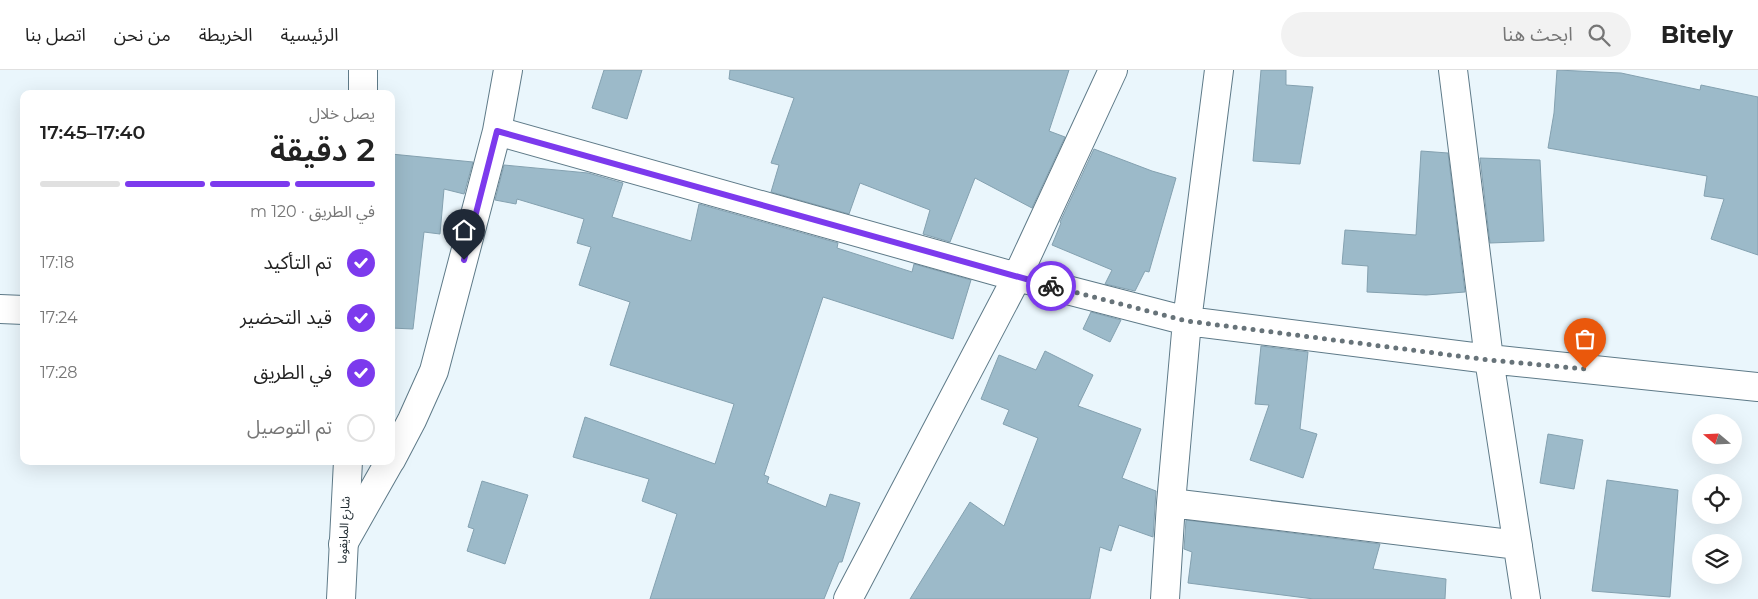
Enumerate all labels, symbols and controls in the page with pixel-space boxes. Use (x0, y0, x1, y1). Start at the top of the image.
search box (1281, 12, 1631, 57)
text: Bitely (1661, 20, 1733, 49)
icon: search (1585, 21, 1613, 49)
text: ابحث هنا (1502, 23, 1573, 46)
text: اتصل بنا (25, 24, 86, 46)
text: من نحن (114, 24, 171, 46)
text: الخريطة (199, 24, 253, 46)
text: الرئيسية (281, 24, 338, 46)
text: يصل خلال (309, 104, 375, 123)
text: 17:40–17:45 (40, 121, 145, 144)
text: 2 دقيقة (270, 130, 375, 169)
text: في الطريق · 120 m (250, 202, 375, 221)
pin (443, 209, 485, 260)
icon: home (450, 216, 478, 244)
icon: check (347, 249, 375, 277)
text: تم التأكيد (264, 251, 332, 274)
text: 17:18 (40, 253, 74, 272)
courier (1026, 261, 1076, 311)
icon: bike (1037, 272, 1065, 300)
icon: check (347, 304, 375, 332)
text: قيد التحضير (240, 306, 332, 329)
text: 17:24 (40, 308, 78, 327)
pin (1564, 318, 1606, 369)
icon: bag (1571, 325, 1599, 353)
icon: check (347, 359, 375, 387)
text: في الطريق (254, 361, 332, 384)
text: 17:28 (40, 363, 78, 382)
north arrow (1692, 414, 1742, 464)
map controls (1692, 414, 1742, 584)
text: تم التوصيل (247, 416, 332, 439)
button: locate (1692, 474, 1742, 524)
street label: شارع المايقوما (334, 496, 355, 564)
button: layers (1692, 534, 1742, 584)

